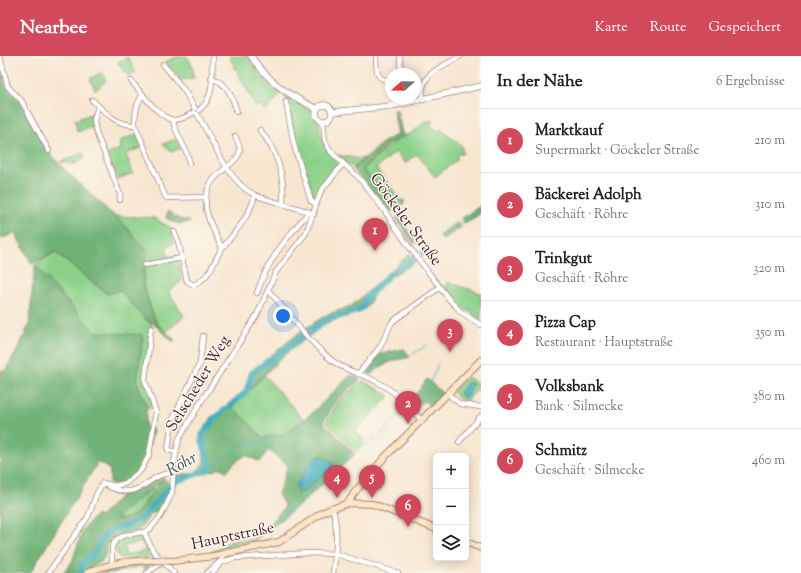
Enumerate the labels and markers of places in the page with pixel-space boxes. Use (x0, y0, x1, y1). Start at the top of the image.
pin: 1 (362, 218, 388, 251)
pin: 3 (437, 319, 463, 352)
pin: 2 (395, 391, 421, 424)
pin: 4 (324, 465, 350, 498)
pin: 5 (359, 465, 385, 498)
pin: 6 (395, 494, 421, 527)

